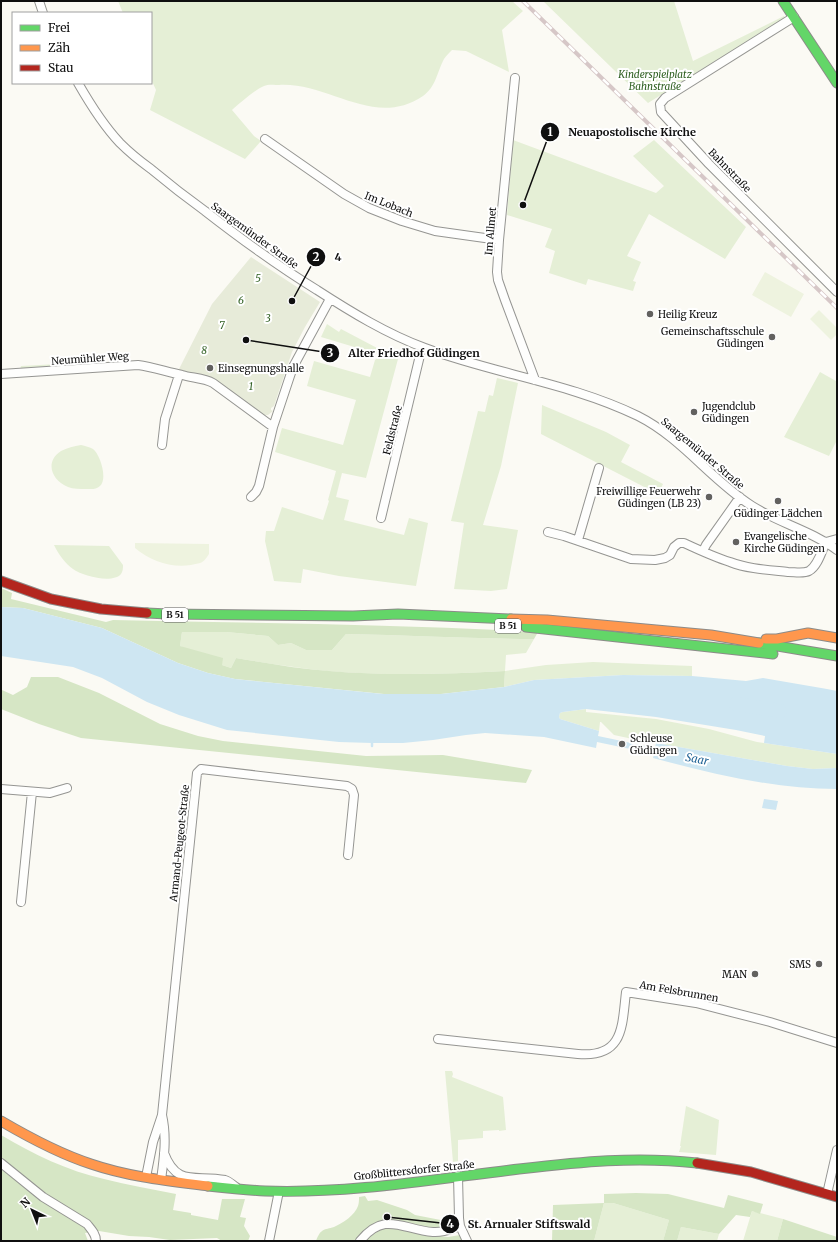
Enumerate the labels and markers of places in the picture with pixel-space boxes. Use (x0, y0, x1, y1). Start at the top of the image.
callout: Neuapostolische Kirche (540, 121, 704, 144)
callout: 4 (306, 246, 349, 269)
place label: Heilig Kreuz (658, 308, 718, 321)
marker: Heilig Kreuz (645, 309, 655, 319)
place label: Gemeinschaftsschule Güdingen (661, 325, 764, 350)
marker: Gemeinschaftsschule Güdingen (767, 332, 777, 342)
callout: Alter Friedhof Güdingen (320, 342, 487, 365)
place label: Einsegnungshalle (218, 362, 304, 375)
marker: Einsegnungshalle (205, 363, 215, 373)
place label: Jugendclub Güdingen (701, 400, 755, 425)
marker: Jugendclub Güdingen (689, 407, 699, 417)
place label: Freiwillige Feuerwehr Güdingen (LB 23) (596, 485, 701, 510)
marker: Freiwillige Feuerwehr Güdingen (LB 23) (704, 492, 714, 502)
marker: Güdinger Lädchen (773, 496, 783, 506)
place label: Güdinger Lädchen (734, 507, 823, 520)
place label: Evangelische Kirche Güdingen (744, 530, 825, 555)
marker: Evangelische Kirche Güdingen (731, 537, 741, 547)
place label: Schleuse Güdingen (630, 732, 677, 757)
marker: Schleuse Güdingen (617, 739, 627, 749)
place label: SMS (789, 958, 811, 971)
marker: SMS (814, 959, 824, 969)
place label: MAN (722, 968, 747, 981)
marker: MAN (750, 969, 760, 979)
callout: St. Arnualer Stiftswald (440, 1212, 598, 1235)

